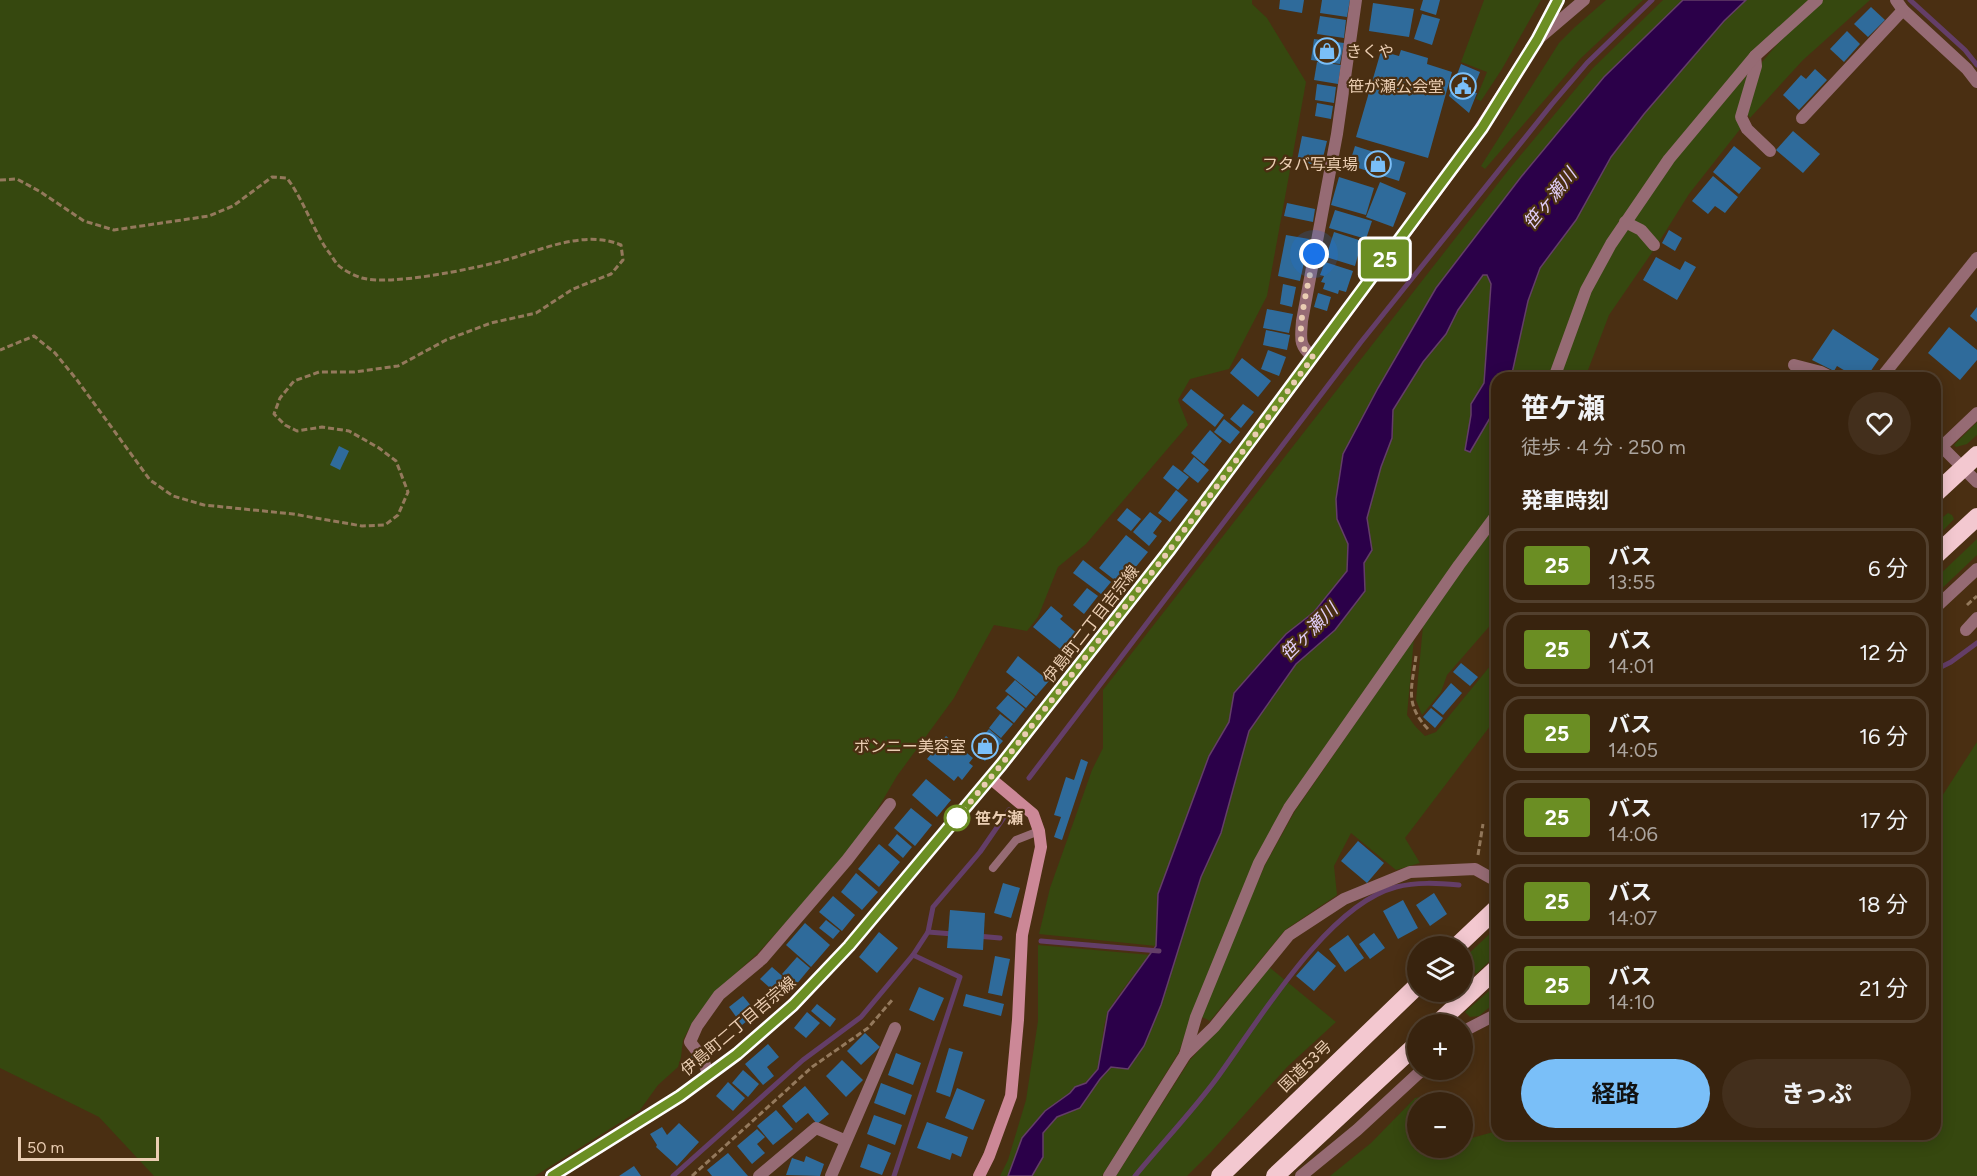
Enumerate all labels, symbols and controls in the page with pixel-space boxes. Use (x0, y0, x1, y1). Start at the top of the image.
shop icon: きくや (1312, 36, 1342, 66)
place label: きくや (1346, 42, 1394, 61)
public building icon: 笹が瀬公会堂 (1448, 71, 1478, 101)
place label: 笹が瀬公会堂 (1348, 77, 1444, 96)
shop icon: フタバ写真場 (1363, 149, 1393, 179)
place label: フタバ写真場 (1262, 155, 1358, 174)
water label: 笹ヶ瀬川 (1519, 163, 1582, 234)
your location (1299, 239, 1329, 269)
line badge: 25 (1358, 240, 1412, 278)
text: 25 (1373, 247, 1397, 272)
text: 笹ケ瀬 (1521, 391, 1605, 425)
button: heart (1848, 392, 1911, 455)
text: 徒歩 · 4 分 · 250 m (1521, 435, 1686, 459)
text: 発車時刻 (1521, 487, 1609, 514)
text: バス (1608, 543, 1652, 570)
text: 25 (1545, 553, 1569, 578)
text: 6 分 (1868, 555, 1908, 582)
street label: 伊島町二丁目吉宗線 (1039, 561, 1143, 687)
text: 13:55 (1608, 570, 1655, 594)
water label: 笹ヶ瀬川 (1276, 597, 1344, 665)
text: バス (1608, 627, 1652, 654)
text: 25 (1545, 637, 1569, 662)
text: 12 分 (1859, 639, 1908, 666)
text: 14:01 (1608, 654, 1655, 678)
text: バス (1608, 711, 1652, 738)
text: 25 (1545, 721, 1569, 746)
text: 16 分 (1859, 723, 1908, 750)
shop icon: ボンニー美容室 (970, 731, 1000, 761)
place label: ボンニー美容室 (854, 737, 966, 756)
text: 14:05 (1608, 738, 1658, 762)
text: バス (1608, 795, 1652, 822)
marker: 笹ケ瀬 (944, 805, 970, 831)
text: 25 (1545, 805, 1569, 830)
text: 17 分 (1860, 807, 1908, 834)
place label: 笹ケ瀬 (975, 809, 1023, 828)
text: 14:06 (1608, 822, 1658, 846)
text: バス (1608, 879, 1652, 906)
text: 25 (1545, 889, 1569, 914)
text: 18 分 (1858, 891, 1908, 918)
text: 14:07 (1608, 906, 1657, 930)
map controls (1407, 936, 1473, 1158)
button: layers (1407, 936, 1473, 1002)
text: バス (1608, 963, 1652, 990)
street label: 伊島町二丁目吉宗線 (677, 972, 799, 1080)
text: 25 (1545, 973, 1569, 998)
text: 21 分 (1859, 975, 1908, 1002)
text: 14:10 (1608, 990, 1655, 1014)
button: + (1407, 1014, 1473, 1080)
street label: 国道53号 (1275, 1036, 1335, 1096)
button: 経路 (1521, 1059, 1710, 1128)
button: きっぷ (1722, 1059, 1911, 1128)
button: − (1407, 1092, 1473, 1158)
scale bar (18, 1134, 159, 1162)
text: 50 m (27, 1138, 64, 1157)

